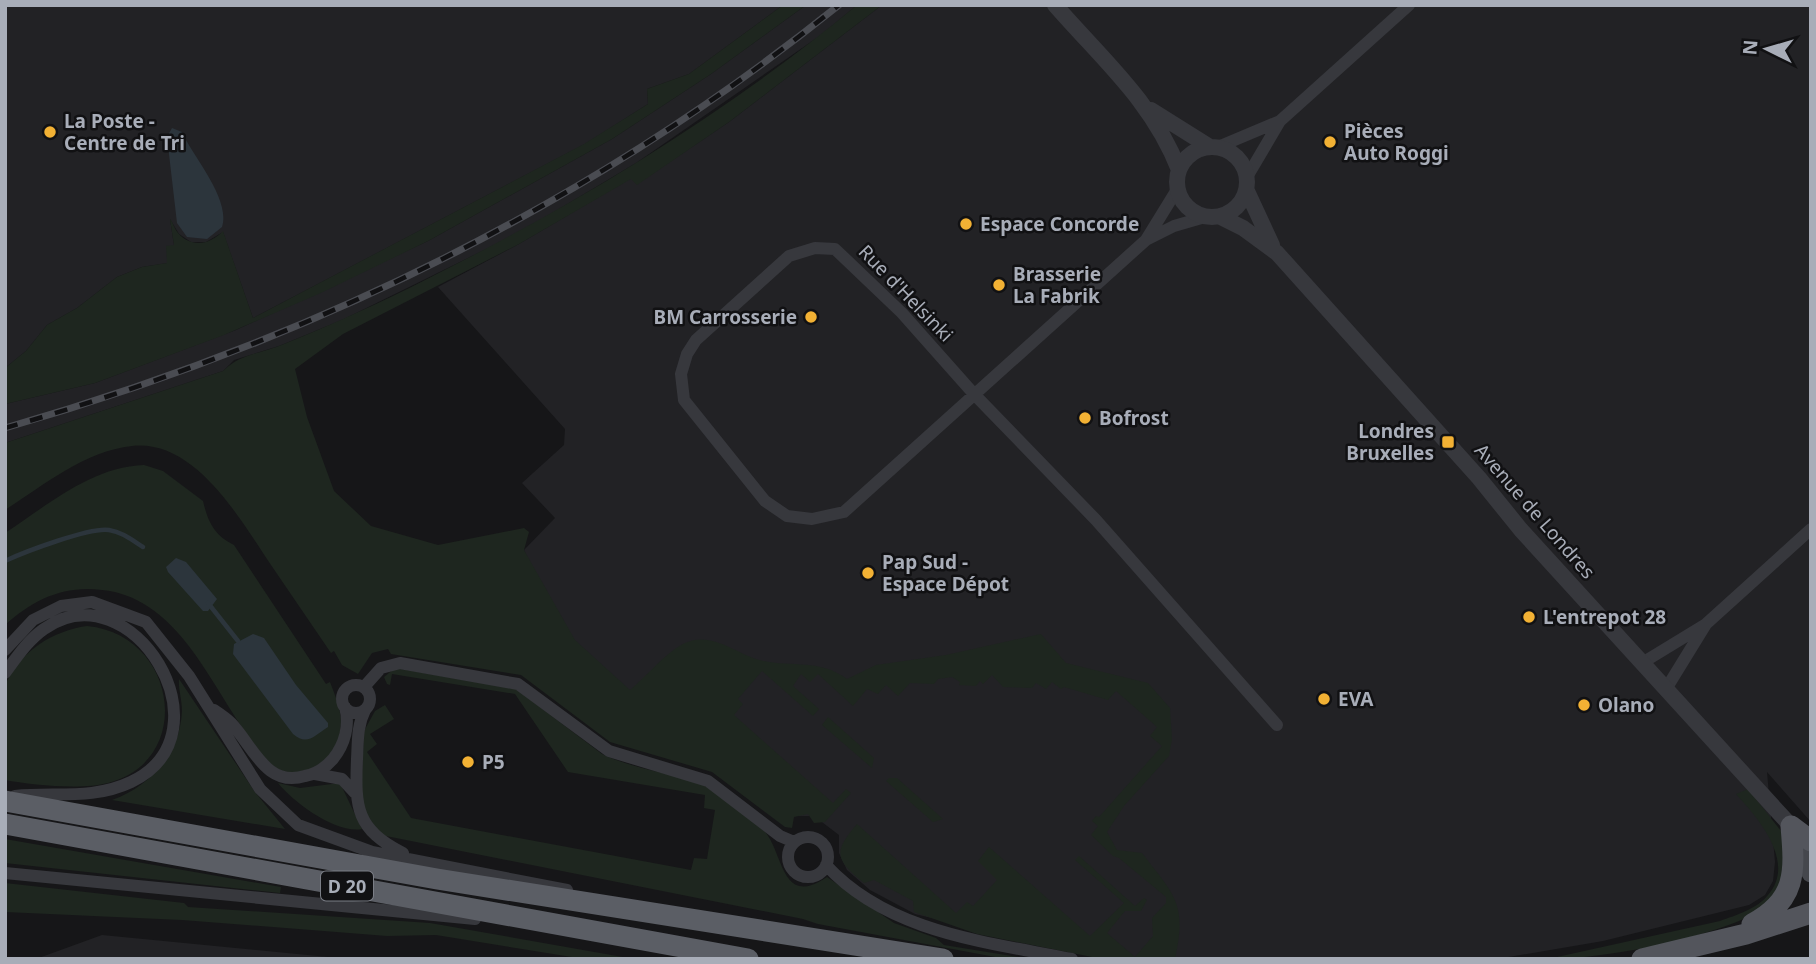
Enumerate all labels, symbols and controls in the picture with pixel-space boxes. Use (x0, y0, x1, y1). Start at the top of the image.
north arrow (1732, 14, 1802, 84)
text: N (1736, 39, 1764, 56)
place label: La Poste - Centre de Tri (64, 108, 185, 156)
place label: Pièces Auto Roggi (1344, 118, 1449, 166)
marker: La Poste - Centre de Tri (42, 124, 58, 140)
marker: Pièces Auto Roggi (1322, 134, 1338, 150)
place label: Espace Concorde (980, 211, 1139, 237)
marker: Espace Concorde (958, 216, 974, 232)
street label: Rue d'Helsinki (853, 239, 959, 347)
place label: Brasserie La Fabrik (1013, 261, 1101, 309)
marker: Brasserie La Fabrik (991, 277, 1007, 293)
place label: BM Carrosserie (654, 304, 797, 330)
marker: BM Carrosserie (803, 309, 819, 325)
place label: Bofrost (1099, 405, 1169, 431)
marker: Bofrost (1077, 410, 1093, 426)
place label: Londres Bruxelles (1346, 418, 1434, 466)
marker: Londres Bruxelles (1440, 434, 1456, 450)
street label: Avenue de Londres (1469, 438, 1601, 584)
place label: Pap Sud - Espace Dépot (882, 549, 1009, 597)
marker: Pap Sud - Espace Dépot (860, 565, 876, 581)
place label: L'entrepot 28 (1543, 604, 1666, 630)
marker: L'entrepot 28 (1521, 609, 1537, 625)
place label: EVA (1338, 686, 1374, 712)
marker: EVA (1316, 691, 1332, 707)
place label: Olano (1598, 692, 1654, 718)
marker: Olano (1576, 697, 1592, 713)
place label: P5 (482, 749, 505, 775)
marker: P5 (460, 754, 476, 770)
road number: D 20 (321, 872, 373, 900)

